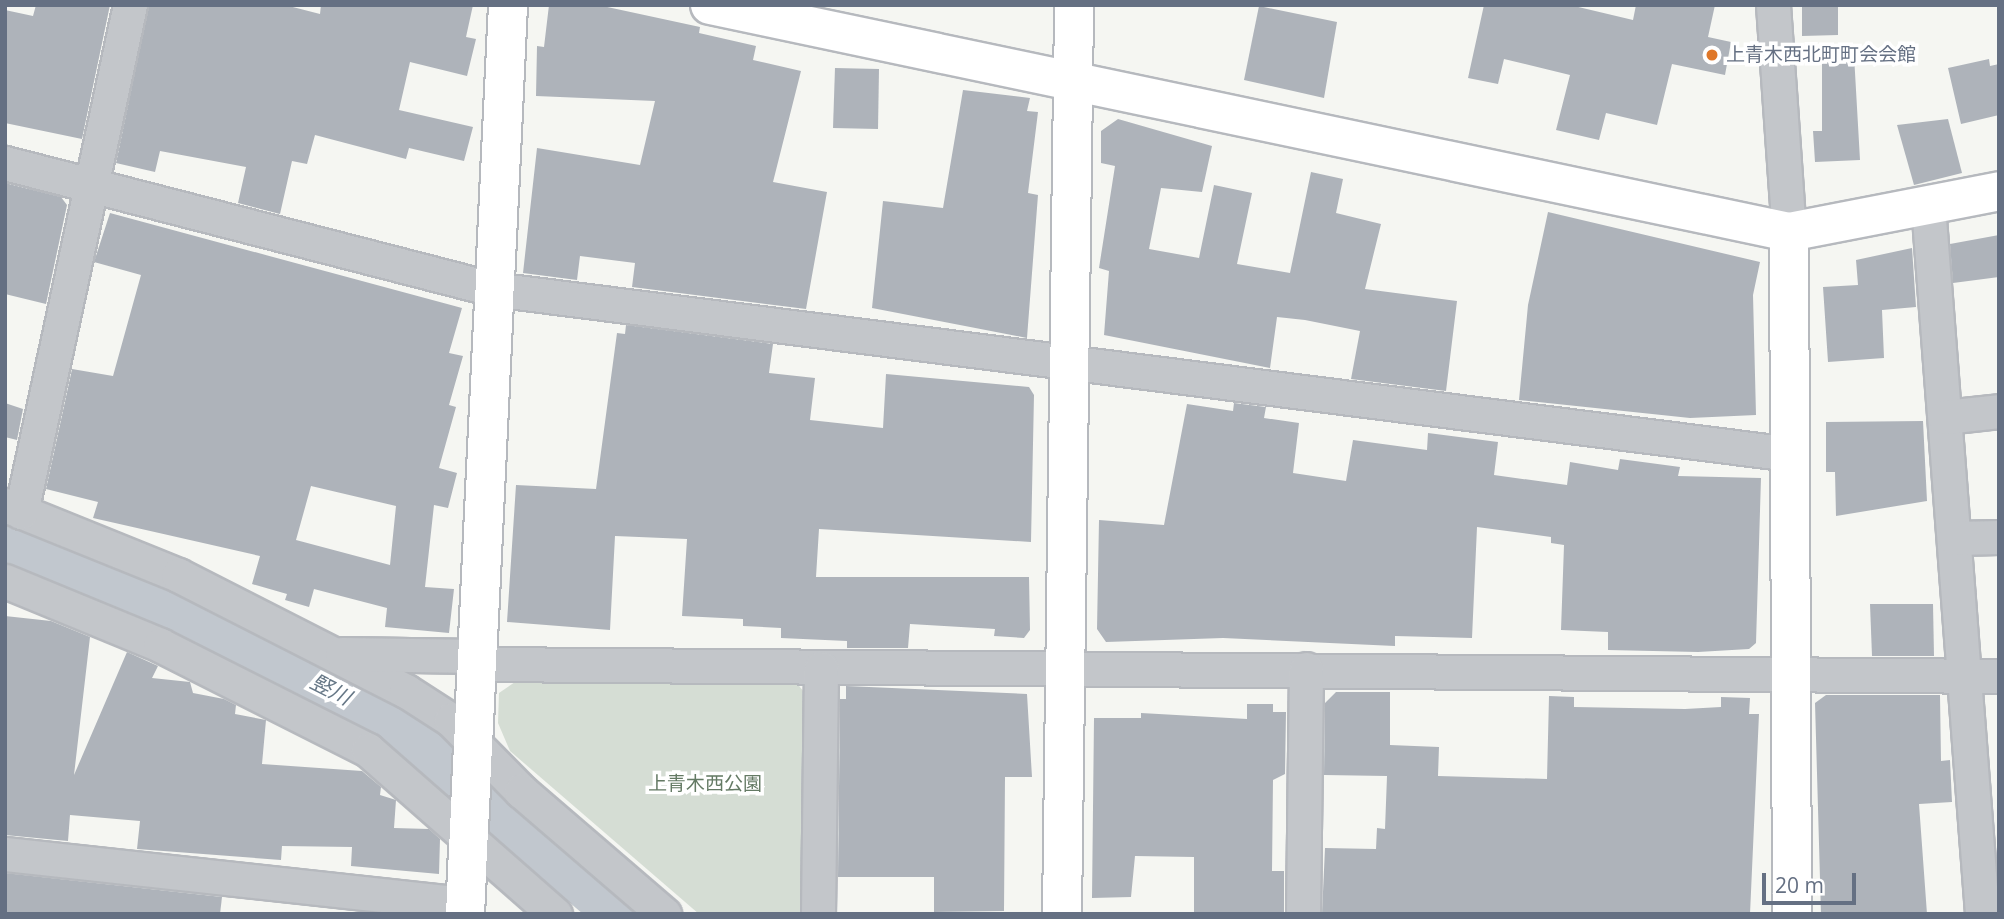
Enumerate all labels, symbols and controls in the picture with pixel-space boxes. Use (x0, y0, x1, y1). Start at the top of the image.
place label: 上青木西北町町会会館 (1726, 44, 1916, 66)
marker: 上青木西北町町会会館 (1704, 47, 1720, 63)
water label: 竪川 (307, 668, 355, 710)
park label: 上青木西公園 (648, 773, 762, 795)
scale bar (1766, 860, 1860, 904)
text: 20 m (1775, 871, 1824, 899)

